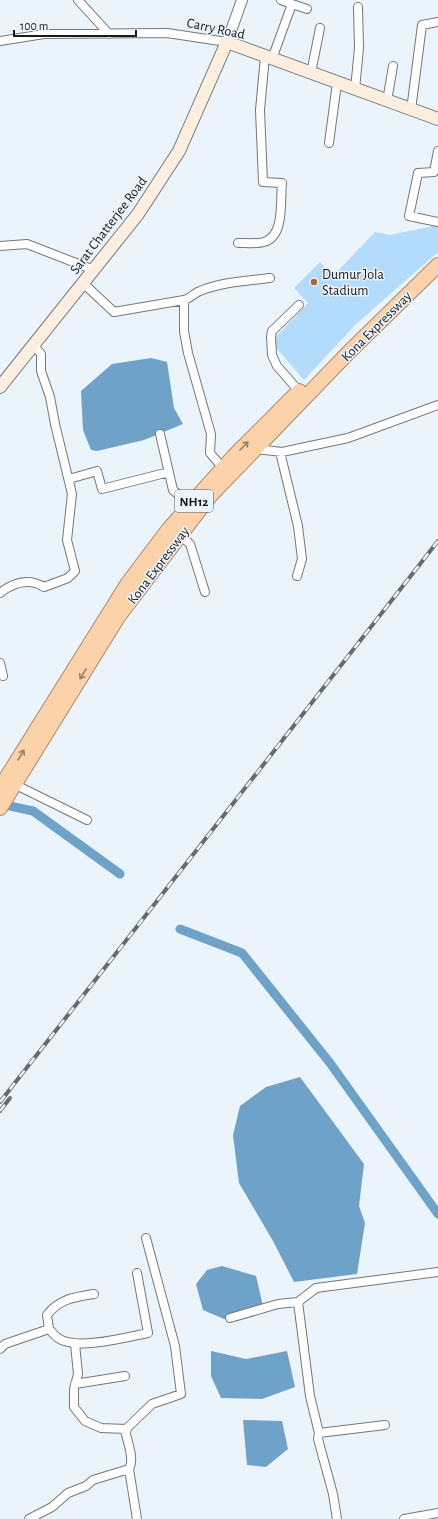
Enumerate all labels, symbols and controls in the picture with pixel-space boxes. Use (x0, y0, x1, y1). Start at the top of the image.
scale bar (14, 12, 136, 38)
street label: Carry Road (185, 16, 246, 42)
text: 100 m (20, 20, 48, 32)
street label: Sarat Chatterjee Road (68, 174, 150, 277)
place label: Dumur Jola Stadium (322, 268, 384, 298)
marker: Dumur Jola Stadium (309, 277, 319, 287)
street label: Kona Expressway (339, 289, 414, 364)
one-way arrow (239, 441, 249, 451)
road number: NH12 (175, 490, 213, 512)
street label: Kona Expressway (125, 524, 192, 607)
one-way arrow (79, 668, 87, 680)
one-way arrow (17, 749, 25, 761)

